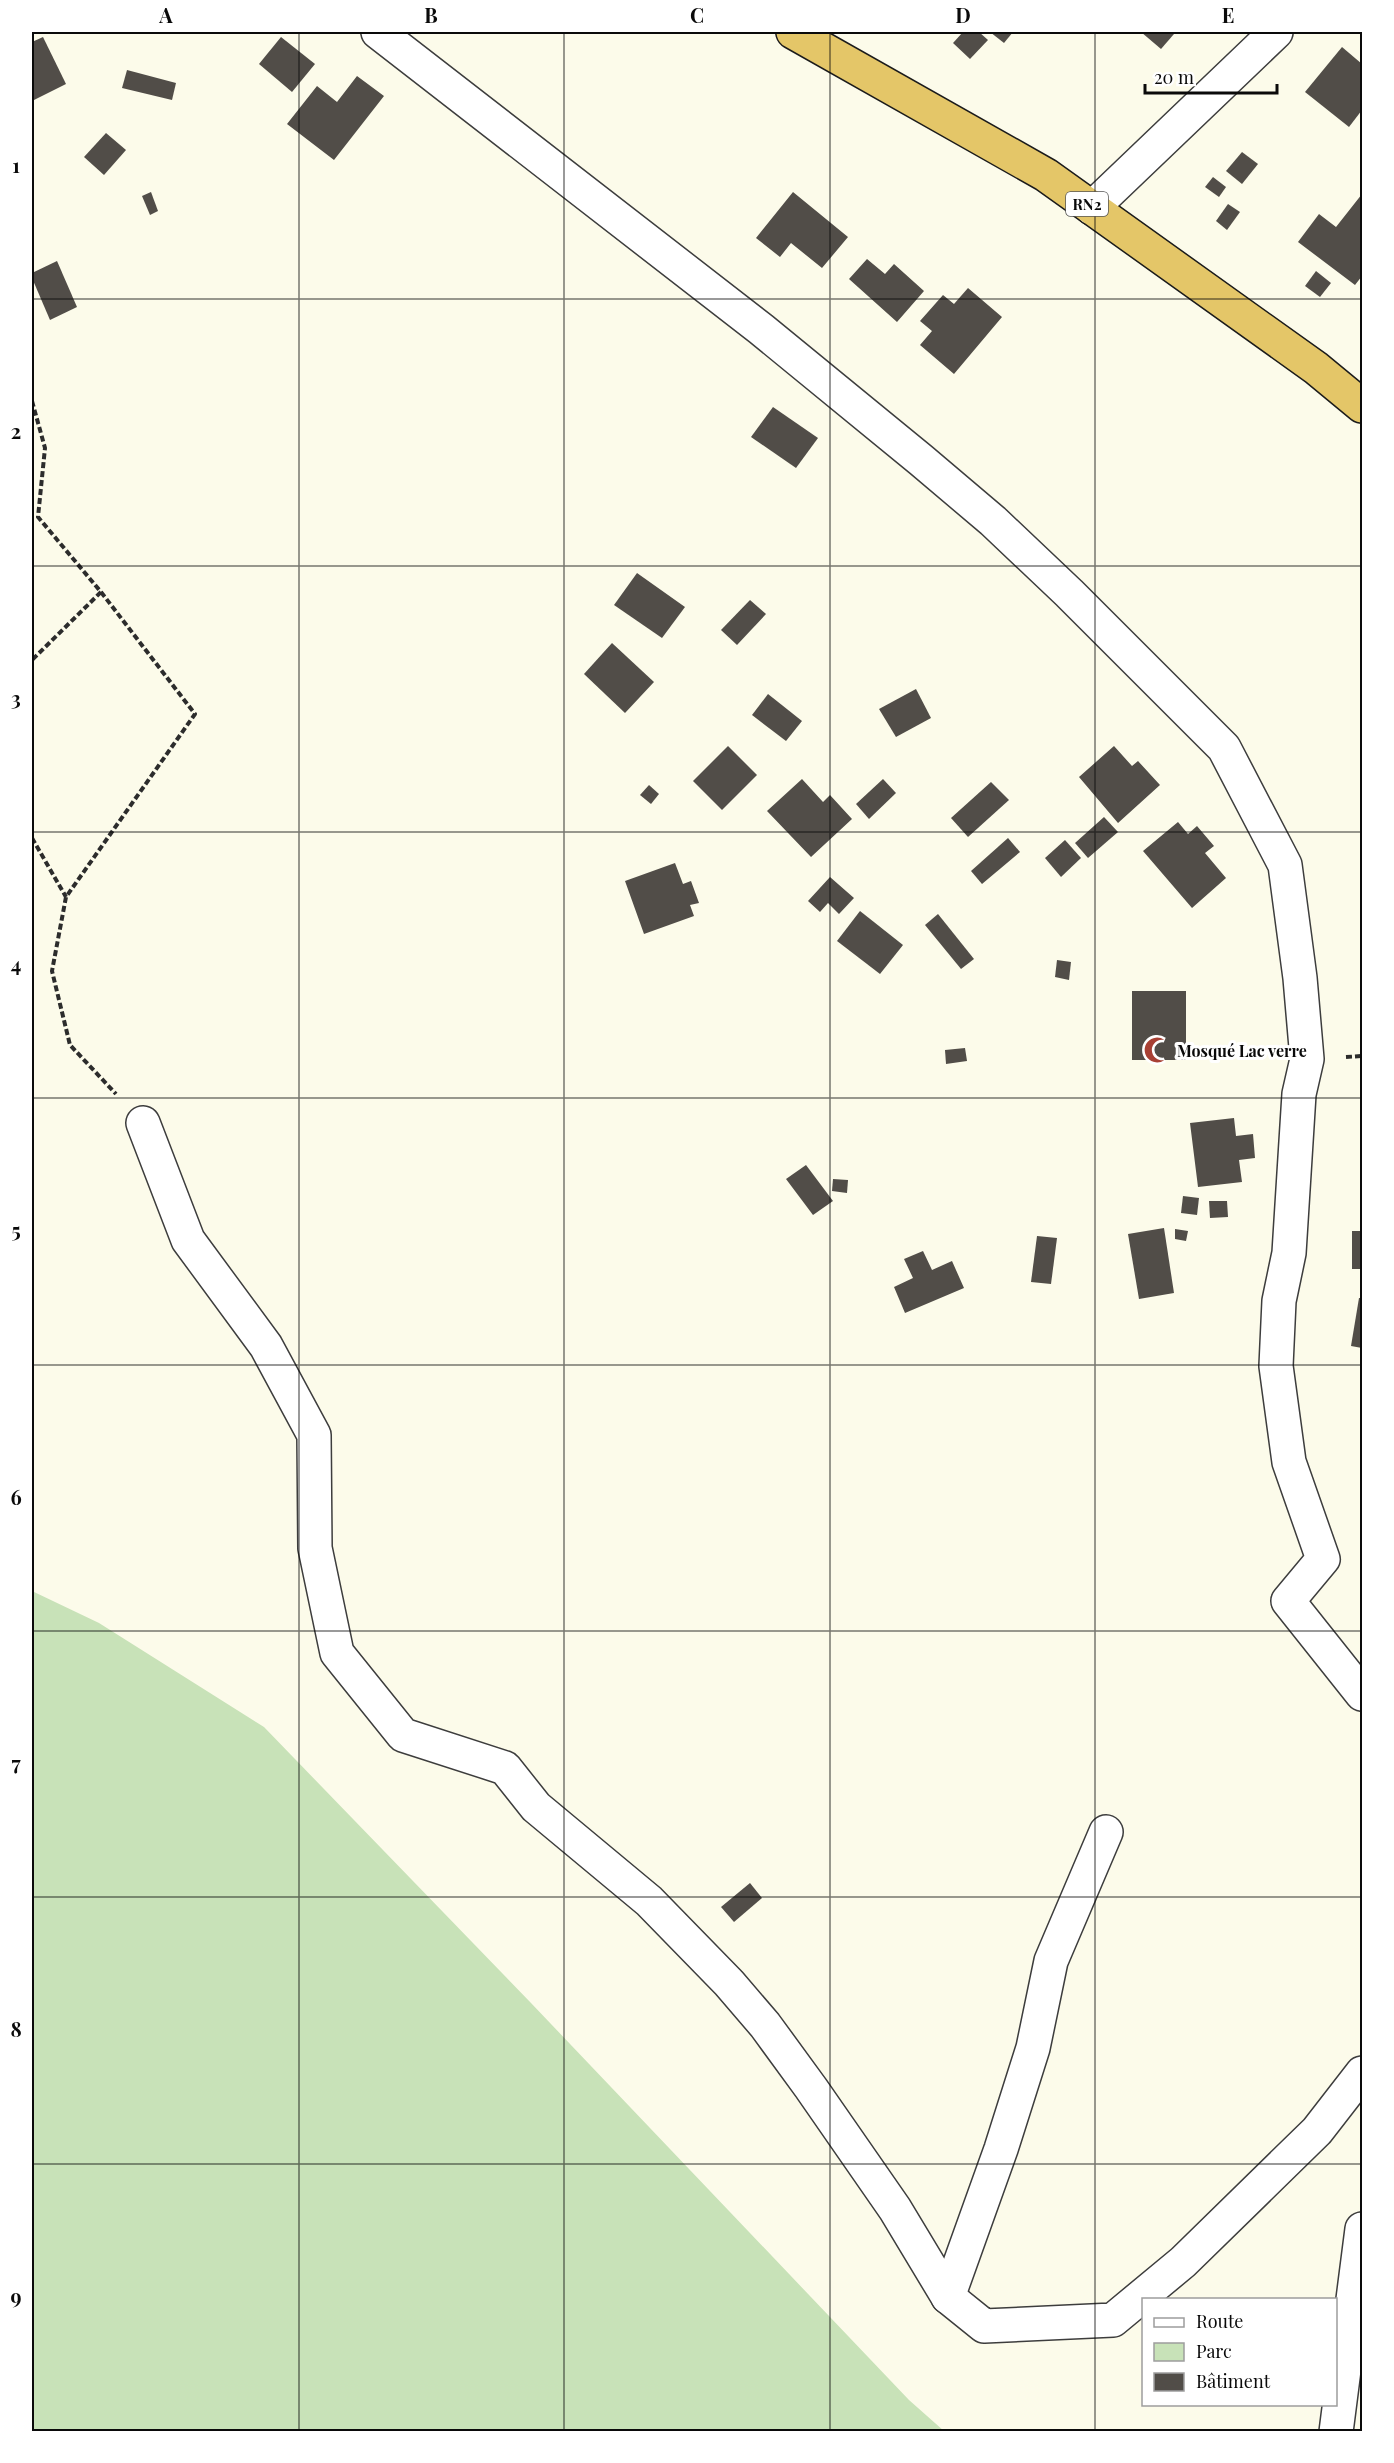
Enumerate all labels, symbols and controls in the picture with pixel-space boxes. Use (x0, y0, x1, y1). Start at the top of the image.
text: A (158, 1, 173, 28)
text: B (424, 1, 438, 28)
text: C (690, 1, 704, 28)
text: D (955, 1, 971, 28)
text: E (1222, 1, 1234, 28)
scale bar (1145, 57, 1277, 95)
text: 20 m (1154, 65, 1194, 89)
text: 1 (12, 151, 20, 178)
road number: RN2 (1066, 192, 1108, 216)
text: 2 (11, 417, 21, 444)
text: 3 (11, 684, 21, 711)
text: 4 (11, 950, 21, 977)
mosque icon: Mosqué Lac verre (1142, 1035, 1172, 1065)
place label: Mosqué Lac verre (1177, 1040, 1307, 1061)
text: 5 (11, 1216, 21, 1243)
text: 6 (10, 1483, 22, 1510)
text: 7 (11, 1749, 21, 1776)
text: 8 (10, 2015, 22, 2042)
text: 9 (10, 2282, 22, 2309)
legend (1142, 2298, 1337, 2406)
text: Route (1196, 2309, 1243, 2333)
text: Parc (1196, 2339, 1232, 2363)
text: Bâtiment (1196, 2369, 1271, 2393)

